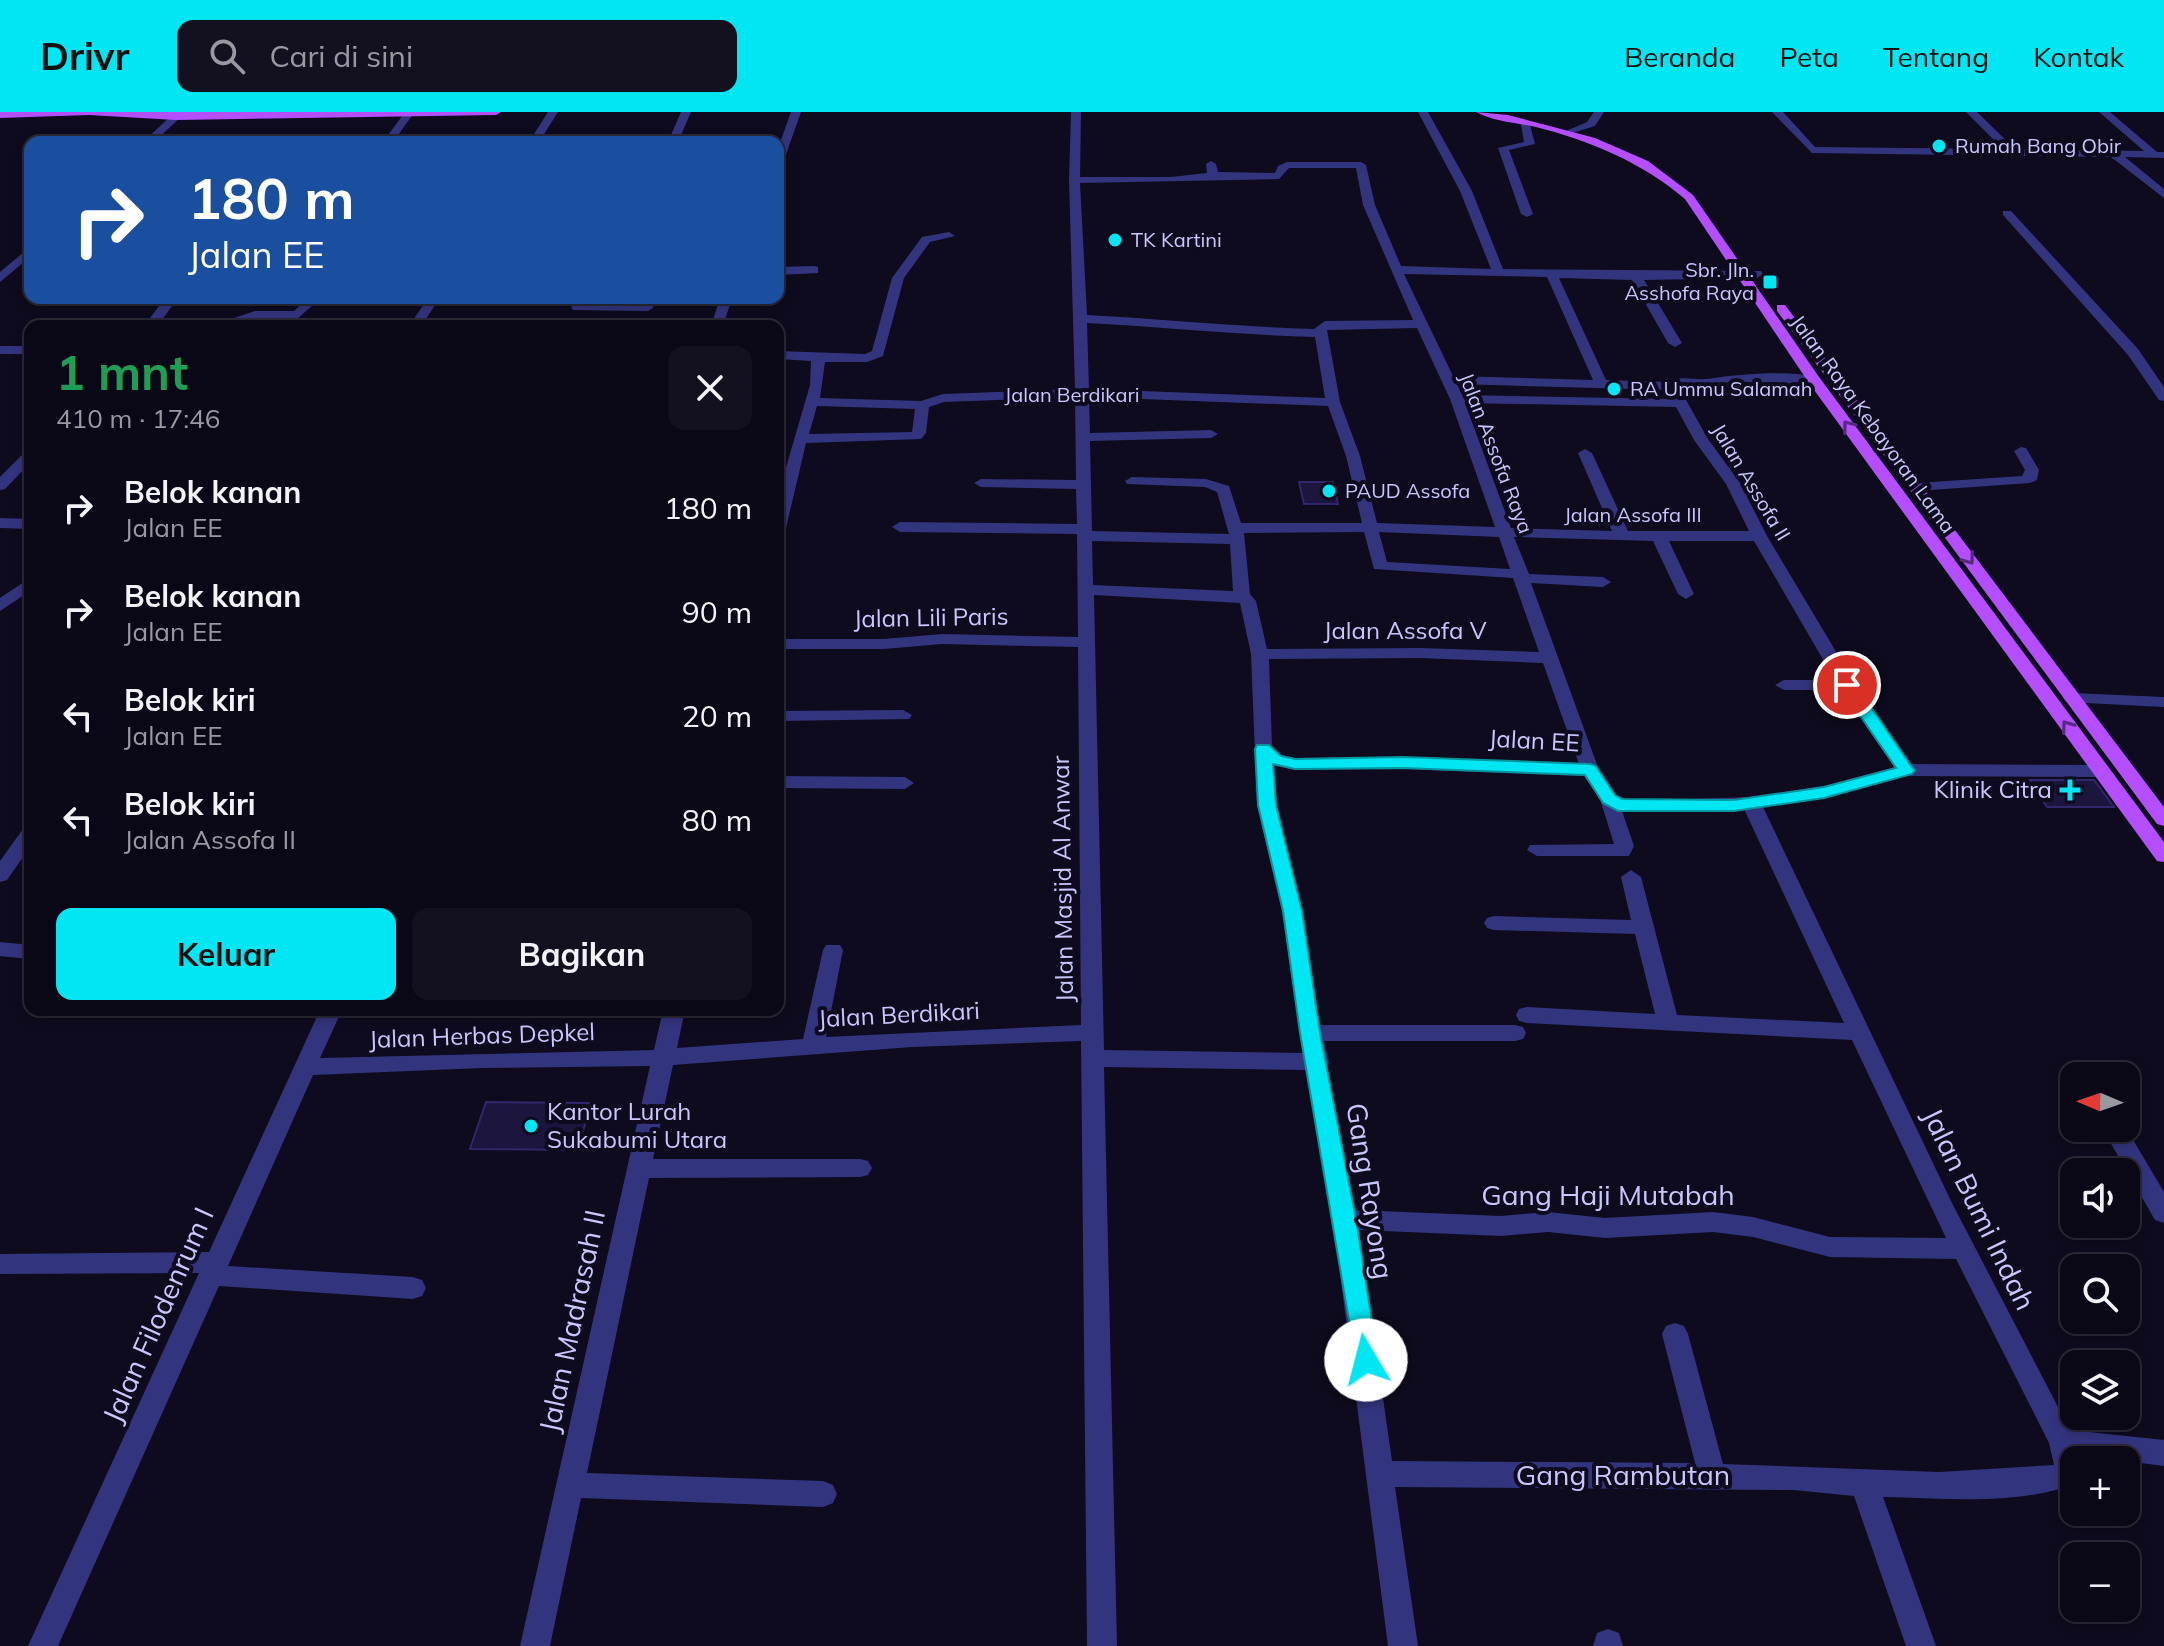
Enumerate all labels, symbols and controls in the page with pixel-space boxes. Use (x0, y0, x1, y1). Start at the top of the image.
search box (177, 20, 737, 92)
text: Drivr (40, 32, 129, 80)
icon: search (205, 34, 249, 78)
text: Cari di sini (269, 37, 413, 75)
text: Beranda (1624, 39, 1735, 74)
text: Peta (1779, 39, 1839, 74)
text: Tentang (1883, 39, 1989, 74)
text: Kontak (2033, 39, 2124, 74)
place label: Rumah Bang Obir (1955, 133, 2122, 158)
marker: Rumah Bang Obir (1930, 137, 1948, 155)
text: 180 m (188, 163, 355, 233)
icon: right (56, 168, 160, 272)
place label: TK Kartini (1131, 227, 1222, 252)
marker: TK Kartini (1106, 231, 1124, 249)
text: Jalan EE (188, 232, 324, 277)
place label: Sbr. Jln. Asshofa Raya (1625, 257, 1754, 305)
marker: Sbr. Jln. Asshofa Raya (1761, 273, 1779, 291)
street label: Jalan Raya Kebayoran Lama (1786, 310, 1961, 538)
text: 1 mnt (56, 342, 188, 402)
button: close (668, 346, 752, 430)
street label: Jalan Assofa Raya (1454, 369, 1539, 537)
place label: RA Ummu Salamah (1630, 376, 1813, 401)
marker: RA Ummu Salamah (1605, 380, 1623, 398)
street label: Jalan Berdikari (1005, 382, 1139, 407)
text: 410 m · 17:46 (56, 402, 220, 435)
street label: Jalan Assofa II (1707, 419, 1796, 545)
one-way arrow (1843, 420, 1857, 435)
text: Belok kanan (124, 473, 301, 511)
place label: PAUD Assofa (1345, 478, 1470, 503)
marker: PAUD Assofa (1320, 482, 1338, 500)
icon: right (56, 486, 100, 530)
text: 180 m (664, 489, 752, 527)
street label: Jalan Assofa III (1564, 502, 1702, 527)
text: Jalan EE (124, 511, 223, 544)
one-way arrow (1959, 550, 1974, 565)
text: Belok kanan (124, 577, 301, 615)
icon: right (56, 590, 100, 634)
text: 90 m (682, 593, 752, 631)
street label: Jalan Lili Paris (853, 601, 1009, 633)
text: Jalan EE (124, 615, 223, 648)
street label: Jalan Assofa V (1323, 615, 1487, 645)
pin (1813, 651, 1881, 719)
icon: arrive (1825, 663, 1869, 707)
text: Belok kiri (124, 681, 256, 719)
icon: left (56, 694, 100, 738)
text: 20 m (682, 697, 752, 735)
text: Jalan EE (124, 719, 223, 752)
one-way arrow (2063, 720, 2077, 735)
street label: Jalan EE (1488, 723, 1580, 757)
street label: Jalan Masjid Al Anwar (1045, 755, 1079, 1003)
place label: Klinik Citra (1933, 774, 2052, 804)
marker: Klinik Citra (2059, 779, 2081, 801)
text: Belok kiri (124, 785, 256, 823)
icon: left (56, 798, 100, 842)
text: 80 m (682, 801, 752, 839)
text: Jalan Assofa II (124, 823, 296, 856)
button: Keluar (56, 908, 396, 1000)
button: Bagikan (412, 908, 752, 1000)
street label: Jalan Berdikari (817, 995, 981, 1033)
street label: Jalan Herbas Depkel (368, 1016, 595, 1054)
north arrow (2060, 1062, 2140, 1142)
map controls (2060, 1062, 2140, 1622)
place label: Kantor Lurah Sukabumi Utara (547, 1096, 727, 1154)
street label: Gang Rayong (1339, 1100, 1402, 1281)
street label: Jalan Bumi Indah (1915, 1102, 2044, 1316)
marker: Kantor Lurah Sukabumi Utara (522, 1117, 540, 1135)
button: sound (2060, 1158, 2140, 1238)
street label: Gang Haji Mutabah (1481, 1177, 1735, 1212)
street label: Jalan Filodenrum I (94, 1202, 221, 1428)
street label: Jalan Madrasah II (531, 1206, 612, 1435)
button: search (2060, 1254, 2140, 1334)
position arrow (1324, 1318, 1408, 1402)
button: layers (2060, 1350, 2140, 1430)
button: + (2060, 1446, 2140, 1526)
street label: Gang Rambutan (1516, 1457, 1730, 1492)
button: − (2060, 1542, 2140, 1622)

